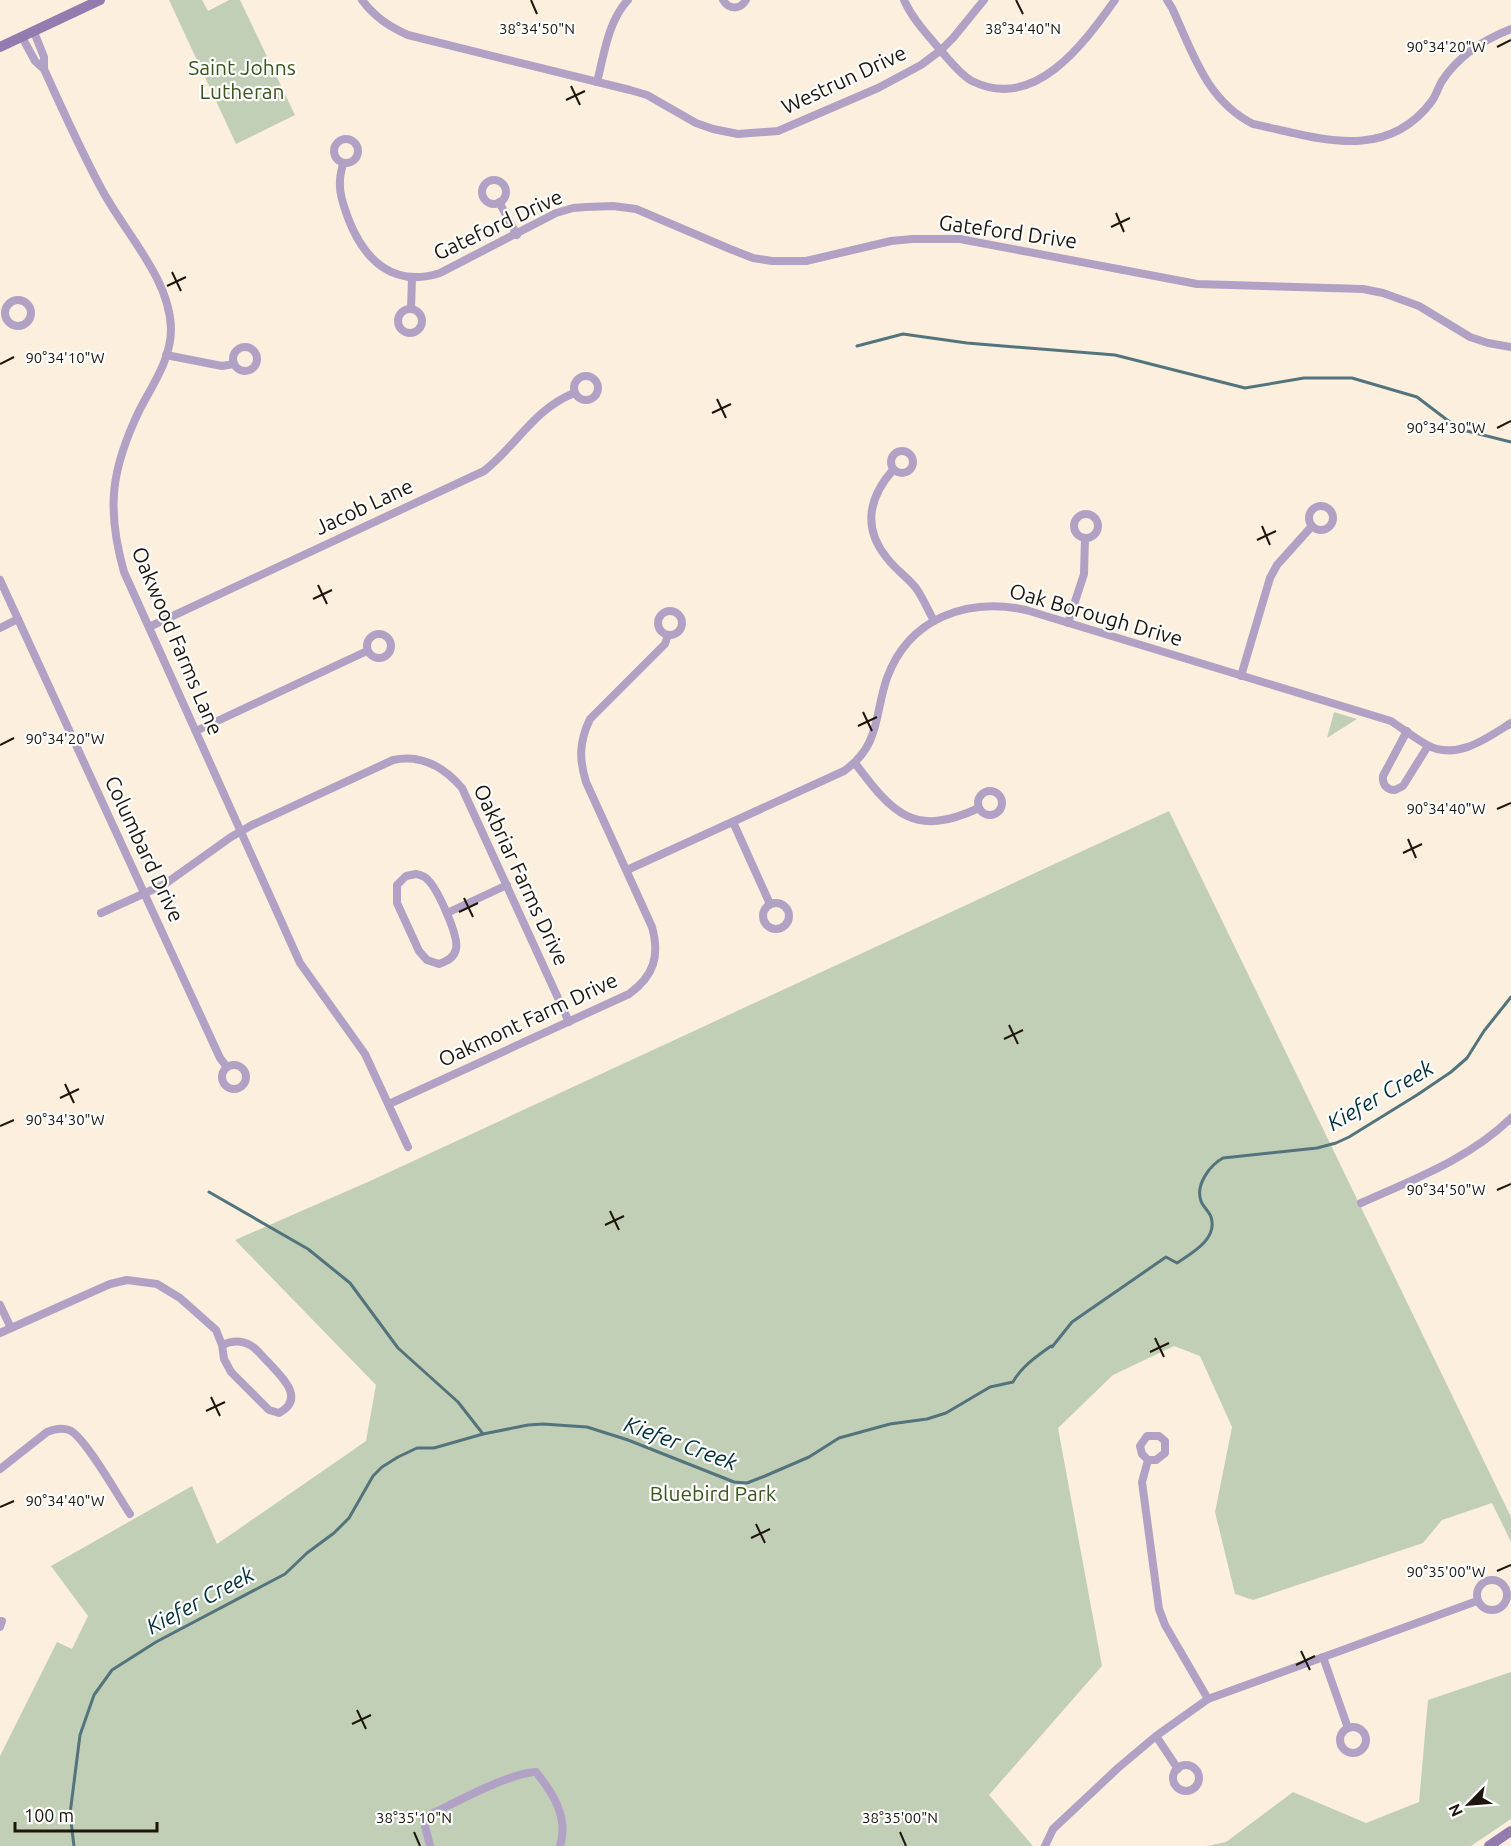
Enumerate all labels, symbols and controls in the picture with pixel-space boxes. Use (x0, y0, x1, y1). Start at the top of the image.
text: 38°34'50"N (499, 20, 575, 37)
text: 38°34'40"N (985, 20, 1061, 37)
text: 90°34'20"W (1406, 38, 1486, 55)
street label: Westrun Drive (778, 40, 910, 118)
park label: Saint Johns Lutheran (188, 55, 296, 103)
street label: Gateford Drive (429, 184, 566, 264)
street label: Gateford Drive (937, 209, 1079, 253)
text: 90°34'10"W (25, 349, 105, 366)
text: 90°34'30"W (1406, 419, 1486, 436)
street label: Jacob Lane (311, 473, 416, 539)
street label: Oakwood Farms Lane (127, 543, 228, 738)
street label: Oak Borough Drive (1007, 578, 1186, 650)
text: 90°34'20"W (25, 730, 105, 747)
street label: Columbard Drive (101, 772, 189, 925)
street label: Oakbriar Farms Drive (469, 780, 574, 969)
text: 90°34'40"W (1406, 800, 1486, 817)
street label: Oakmont Farm Drive (434, 967, 621, 1071)
water label: Kiefer Creek (1322, 1054, 1438, 1136)
text: 90°34'30"W (25, 1111, 105, 1128)
text: 90°34'50"W (1406, 1181, 1486, 1198)
water label: Kiefer Creek (621, 1411, 742, 1476)
park label: Bluebird Park (650, 1481, 777, 1505)
text: 90°34'40"W (25, 1492, 105, 1509)
water label: Kiefer Creek (142, 1560, 259, 1639)
text: 90°35'00"W (1406, 1563, 1486, 1580)
north arrow (1439, 1774, 1499, 1834)
scale bar (15, 1795, 158, 1833)
text: N (1445, 1801, 1466, 1820)
text: 100 m (24, 1805, 74, 1825)
text: 38°35'10"N (376, 1809, 452, 1826)
text: 38°35'00"N (862, 1809, 938, 1826)

